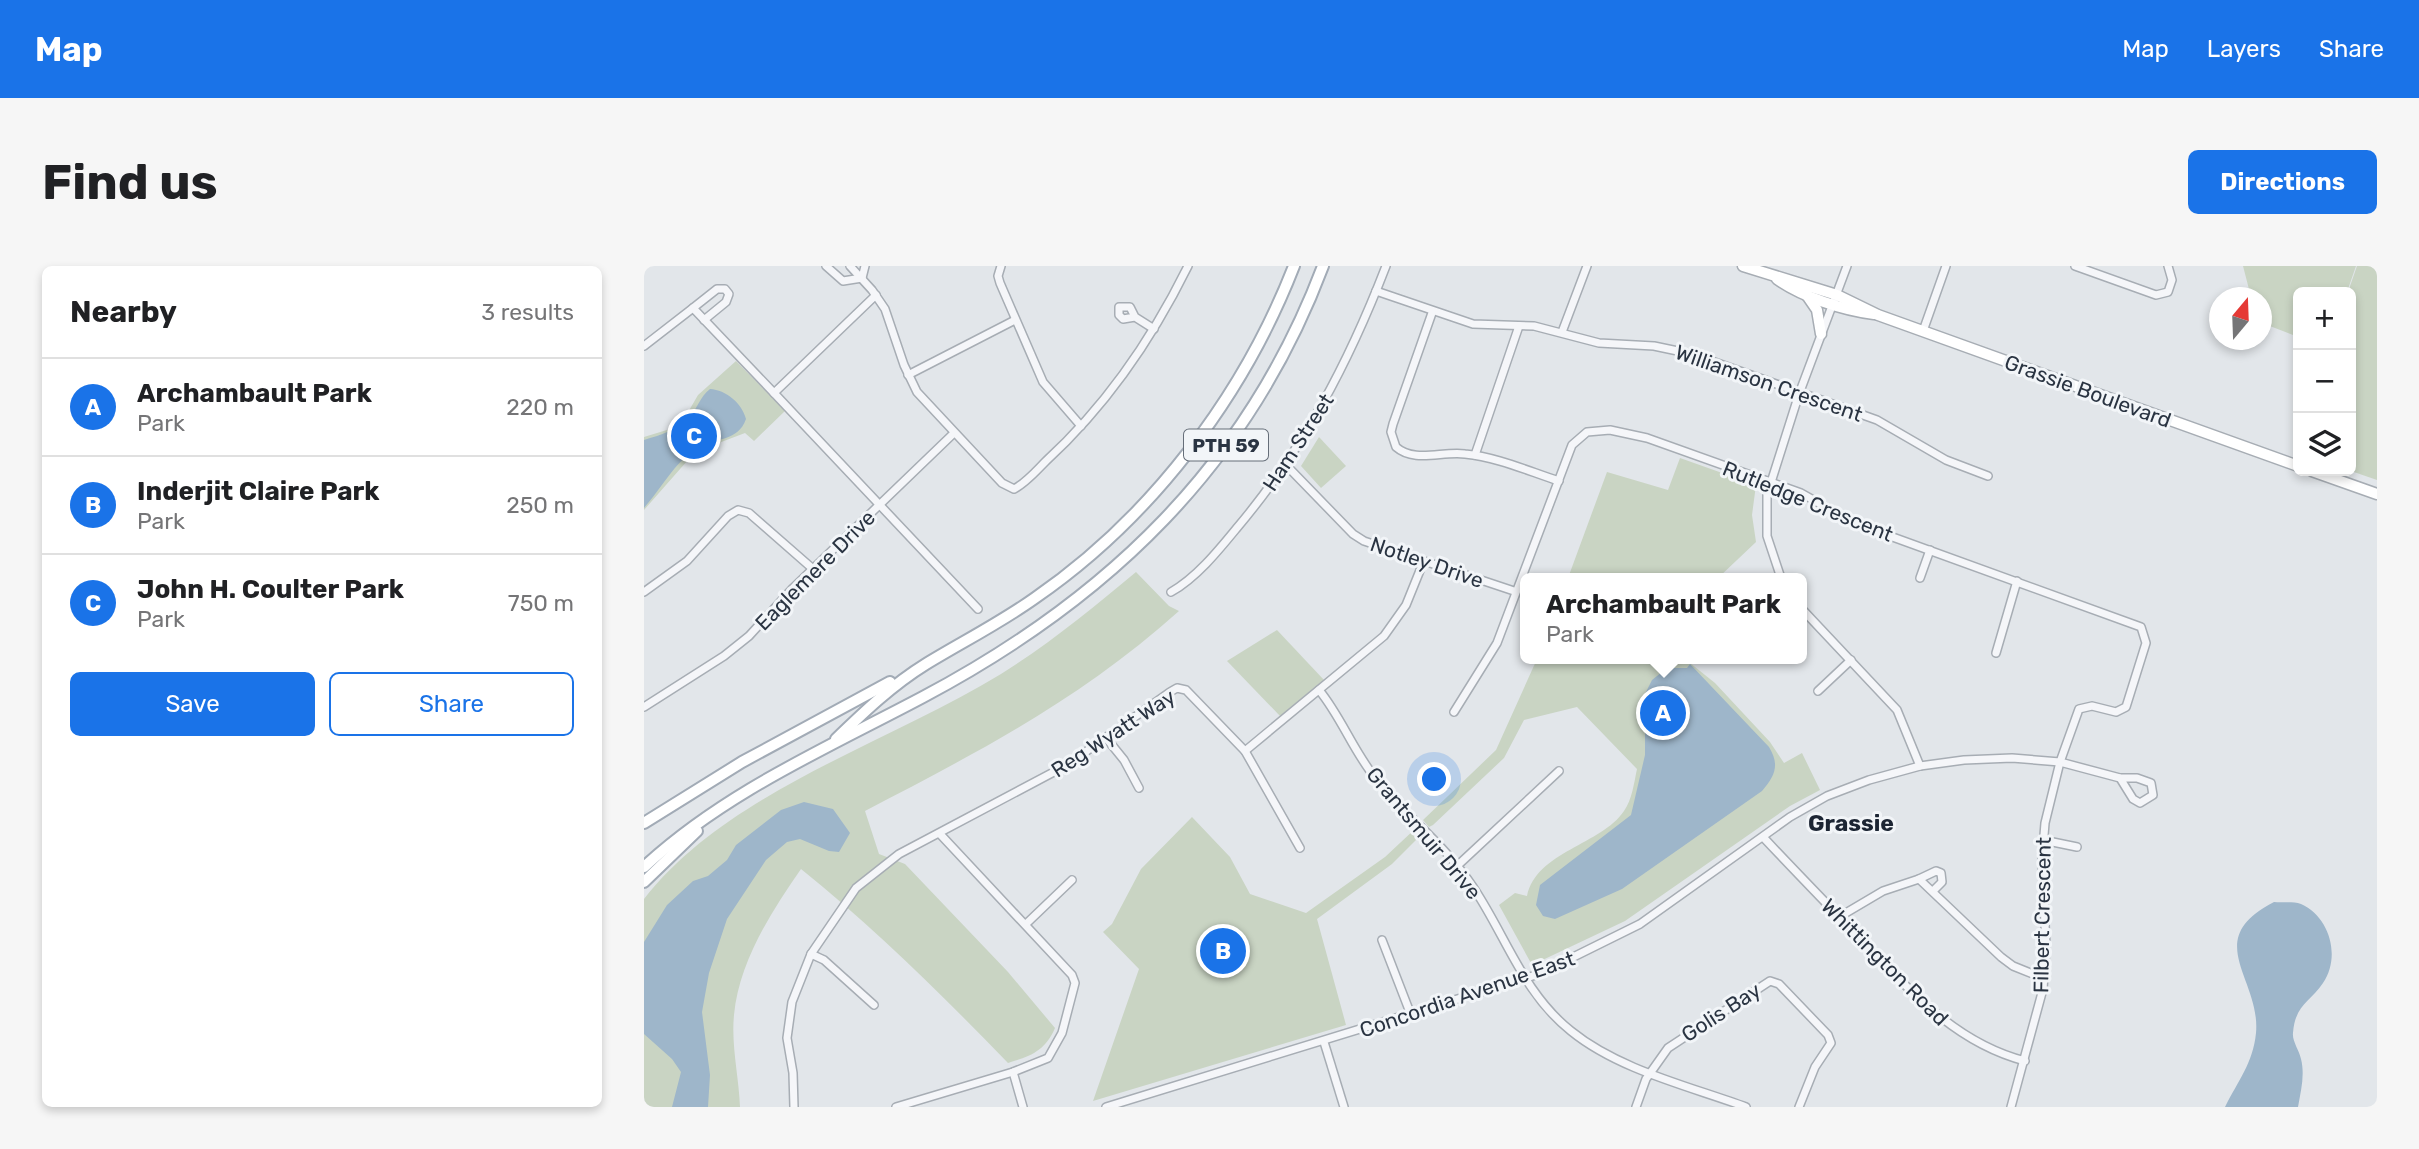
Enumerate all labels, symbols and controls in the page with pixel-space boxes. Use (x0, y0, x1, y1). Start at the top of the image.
text: Map (35, 30, 103, 69)
text: Map (2122, 35, 2169, 63)
text: Layers (2207, 35, 2281, 63)
text: Share (2319, 35, 2384, 63)
button: Directions (2188, 150, 2377, 214)
text: Find us (42, 153, 218, 211)
north arrow (2209, 287, 2272, 350)
map controls (2293, 287, 2356, 476)
button: + (2293, 287, 2356, 350)
text: Nearby (70, 294, 177, 330)
text: 3 results (481, 298, 574, 326)
street label: Williamson Crescent (1672, 339, 1866, 427)
street label: Grassie Boulevard (2001, 349, 2175, 433)
button: − (2293, 350, 2356, 413)
text: Archambault Park (137, 378, 372, 409)
street label: Ham Street (1257, 389, 1339, 495)
text: A (85, 393, 101, 421)
text: 220 m (506, 393, 574, 421)
text: Park (137, 409, 185, 437)
pin: C (671, 410, 717, 462)
button: layers (2293, 413, 2356, 476)
road number: PTH 59 (1184, 430, 1268, 461)
street label: Rutledge Crescent (1719, 455, 1897, 547)
text: Inderjit Claire Park (137, 476, 380, 507)
text: B (85, 491, 101, 519)
text: 250 m (506, 491, 574, 519)
street label: Eaglemere Drive (750, 505, 880, 635)
text: Park (137, 507, 185, 535)
street label: Notley Drive (1367, 531, 1487, 593)
popup (1520, 573, 1807, 664)
text: John H. Coulter Park (137, 574, 404, 605)
text: C (85, 589, 101, 617)
text: 750 m (508, 589, 574, 617)
text: Archambault Park (1546, 589, 1781, 620)
text: Park (137, 605, 185, 633)
text: Park (1546, 620, 1594, 648)
button: Save (70, 672, 315, 736)
button: Share (329, 672, 574, 736)
street label: Reg Wyatt Way (1046, 683, 1180, 782)
pin: A (1640, 687, 1686, 739)
street label: Grantsmuir Drive (1361, 762, 1487, 904)
your location (1417, 762, 1451, 796)
district label: Grassie (1808, 809, 1894, 837)
street label: Filbert Crescent (2028, 837, 2056, 993)
street label: Whittington Road (1816, 893, 1954, 1031)
pin: B (1200, 925, 1246, 977)
street label: Concordia Avenue East (1356, 945, 1578, 1043)
street label: Golis Bay (1677, 977, 1766, 1047)

